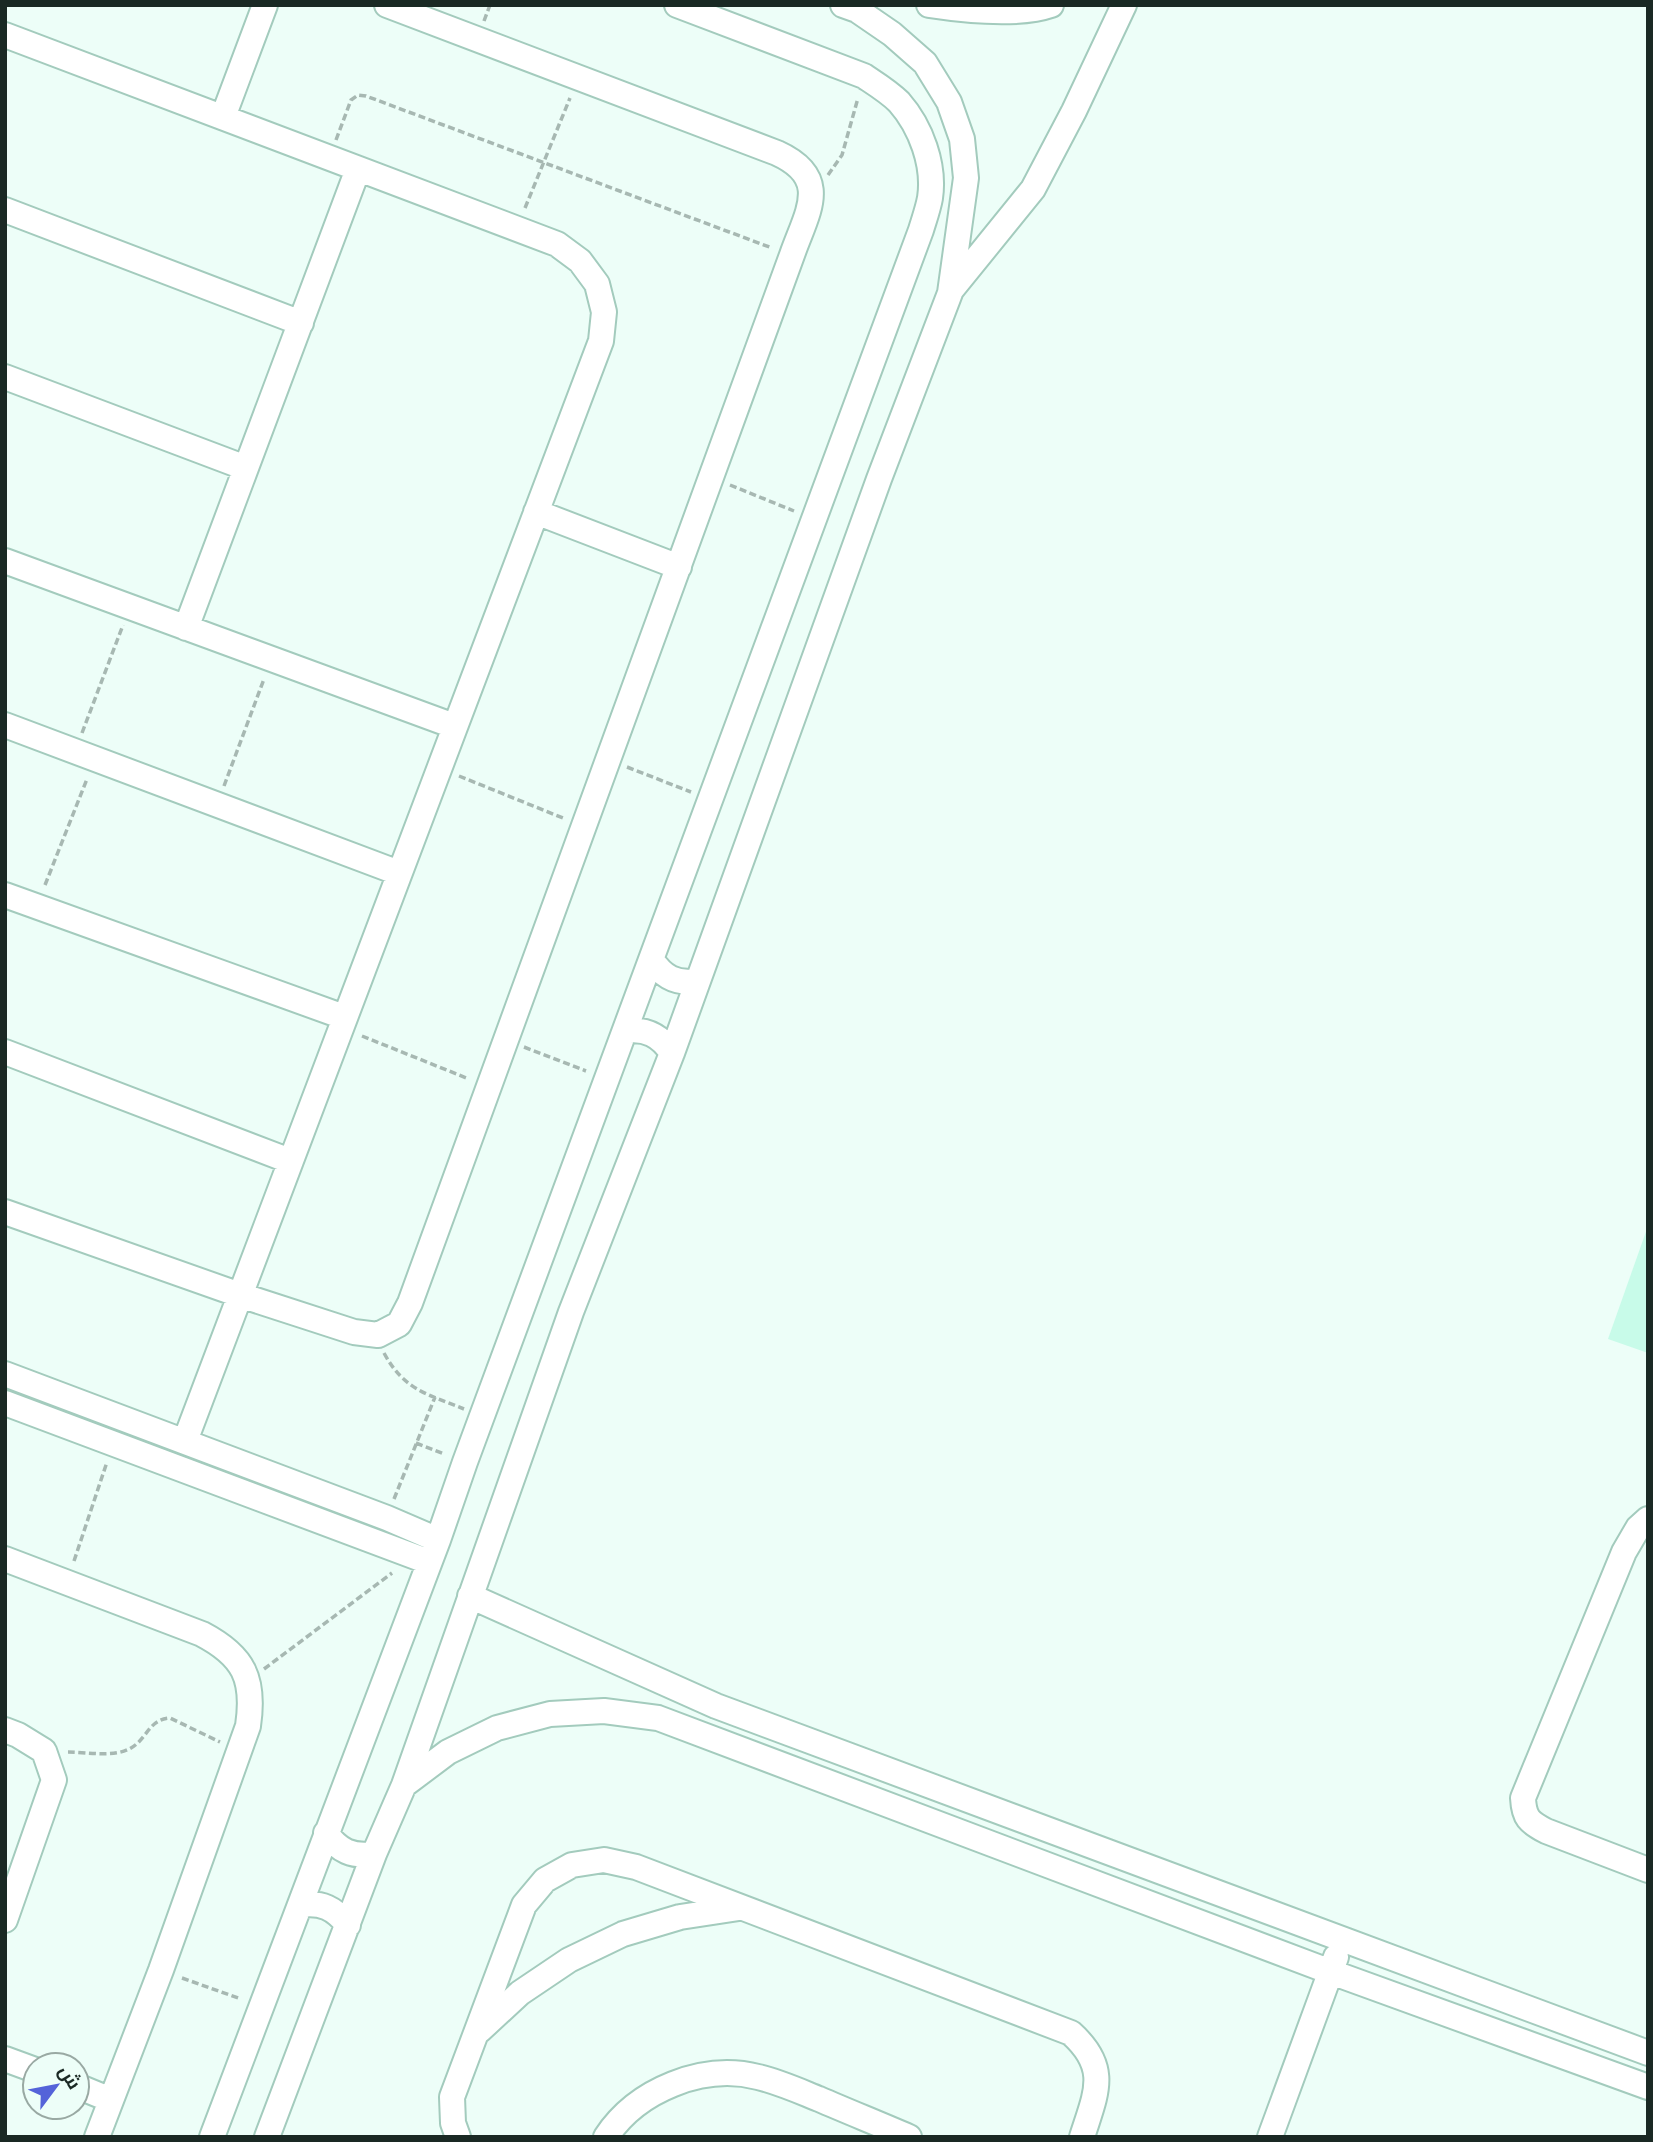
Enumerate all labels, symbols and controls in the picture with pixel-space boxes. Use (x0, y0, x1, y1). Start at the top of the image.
north arrow (21, 2051, 91, 2121)
text: ش (54, 2061, 86, 2094)

